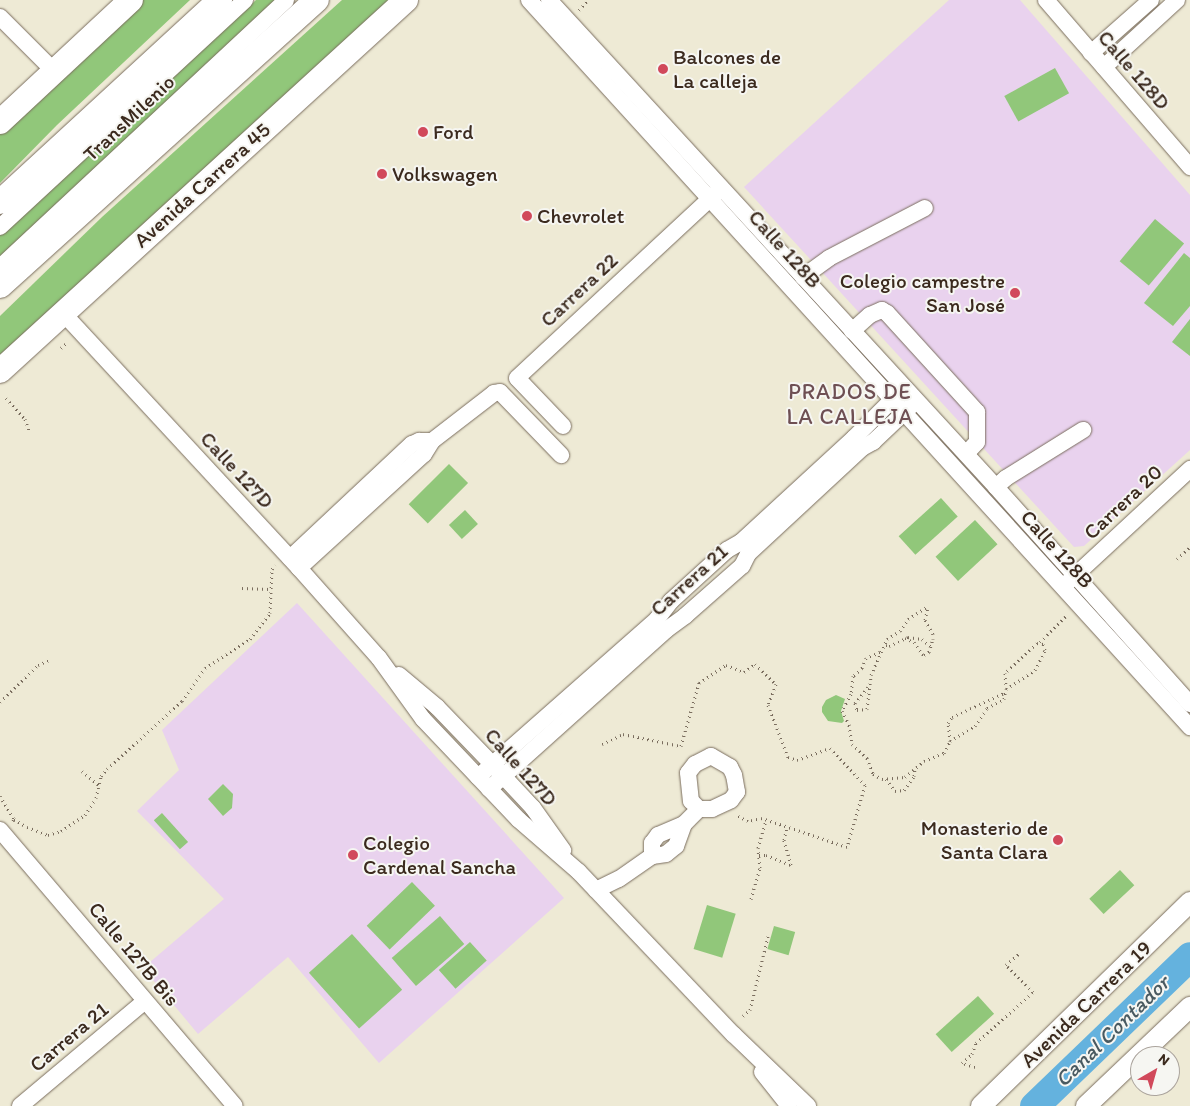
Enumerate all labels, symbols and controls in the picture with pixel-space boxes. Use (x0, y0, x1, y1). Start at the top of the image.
street label: Calle 128D (1093, 25, 1175, 115)
place label: Balcones de La calleja (673, 44, 781, 94)
marker: Balcones de La calleja (657, 63, 669, 75)
street label: TransMilenio (78, 69, 180, 167)
street label: Avenida Carrera 45 (129, 117, 275, 253)
place label: Ford (433, 119, 473, 145)
marker: Ford (417, 126, 429, 138)
place label: Volkswagen (392, 161, 498, 187)
marker: Volkswagen (376, 168, 388, 180)
place label: Chevrolet (537, 203, 624, 229)
street label: Calle 128B (743, 205, 827, 293)
marker: Chevrolet (521, 210, 533, 222)
street label: Carrera 22 (535, 248, 623, 332)
place label: Colegio campestre San José (839, 268, 1005, 318)
marker: Colegio campestre San José (1009, 287, 1021, 299)
district label: PRADOS DE LA CALLEJA (785, 378, 915, 430)
street label: Calle 127D (195, 426, 279, 514)
street label: Carrera 20 (1078, 459, 1168, 545)
street label: Calle 128B (1015, 505, 1099, 593)
street label: Carrera 21 (645, 539, 733, 621)
street label: Calle 127D (479, 723, 563, 811)
place label: Monasterio de Santa Clara (921, 815, 1048, 865)
place label: Colegio Cardenal Sancha (363, 830, 516, 880)
marker: Monasterio de Santa Clara (1052, 834, 1064, 846)
marker: Colegio Cardenal Sancha (347, 849, 359, 861)
street label: Calle 127B Bis (83, 897, 185, 1011)
street label: Avenida Carrera 19 (1015, 935, 1157, 1073)
water label: Canal Contador (1049, 970, 1175, 1092)
street label: Carrera 21 (24, 997, 114, 1077)
north arrow (1130, 1046, 1180, 1096)
text: N (1155, 1050, 1173, 1069)

